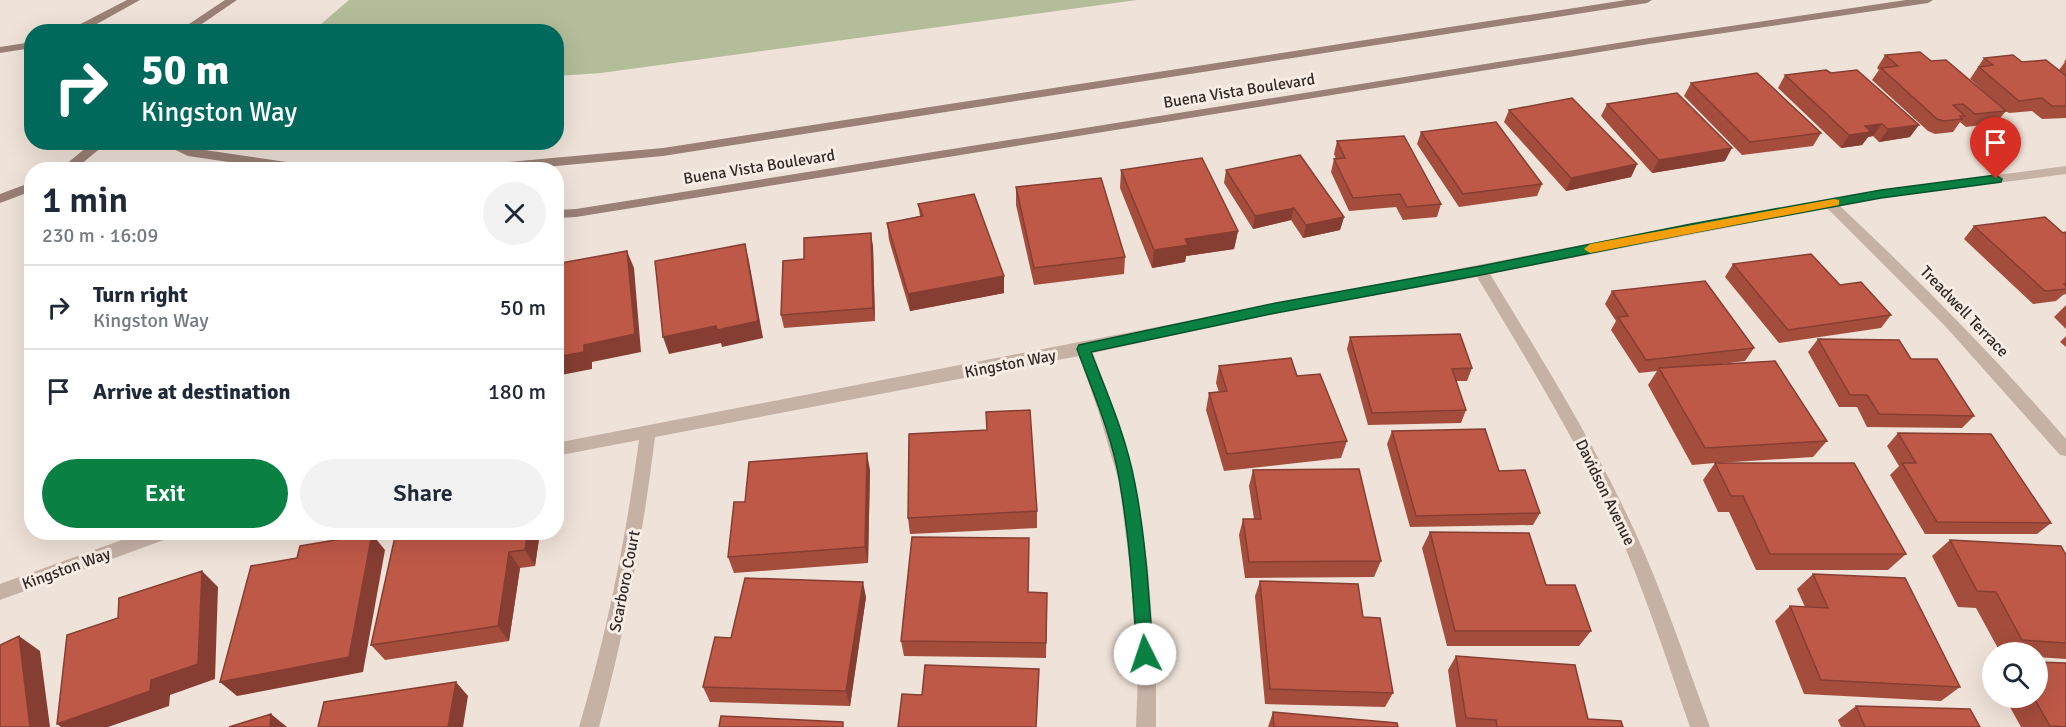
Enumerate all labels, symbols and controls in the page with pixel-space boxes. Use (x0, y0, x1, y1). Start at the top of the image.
text: 50 m (141, 45, 230, 96)
icon: right (42, 48, 120, 126)
street label: Buena Vista Boulevard (1162, 69, 1316, 113)
text: Kingston Way (141, 96, 297, 129)
pin (1970, 117, 2021, 179)
icon: arrive (1979, 126, 2012, 159)
street label: Buena Vista Boulevard (682, 145, 836, 189)
text: 1 min (42, 178, 128, 223)
button: close (483, 182, 546, 245)
text: 230 m · 16:09 (42, 223, 158, 248)
street label: Treadwell Terrace (1916, 262, 2013, 361)
text: Turn right (93, 281, 188, 308)
icon: right (42, 291, 75, 324)
text: 50 m (500, 294, 546, 321)
text: Kingston Way (93, 308, 209, 333)
street label: Kingston Way (963, 345, 1058, 383)
icon: arrive (42, 375, 75, 408)
text: Arrive at destination (93, 378, 290, 405)
text: 180 m (488, 378, 546, 405)
street label: Davidson Avenue (1571, 436, 1639, 549)
button: Exit (42, 459, 288, 528)
button: Share (300, 459, 546, 528)
street label: Scarboro Court (605, 528, 645, 634)
street label: Kingston Way (19, 544, 114, 594)
position arrow (1113, 622, 1177, 686)
map controls (1982, 642, 2048, 708)
button: search (1982, 642, 2048, 708)

